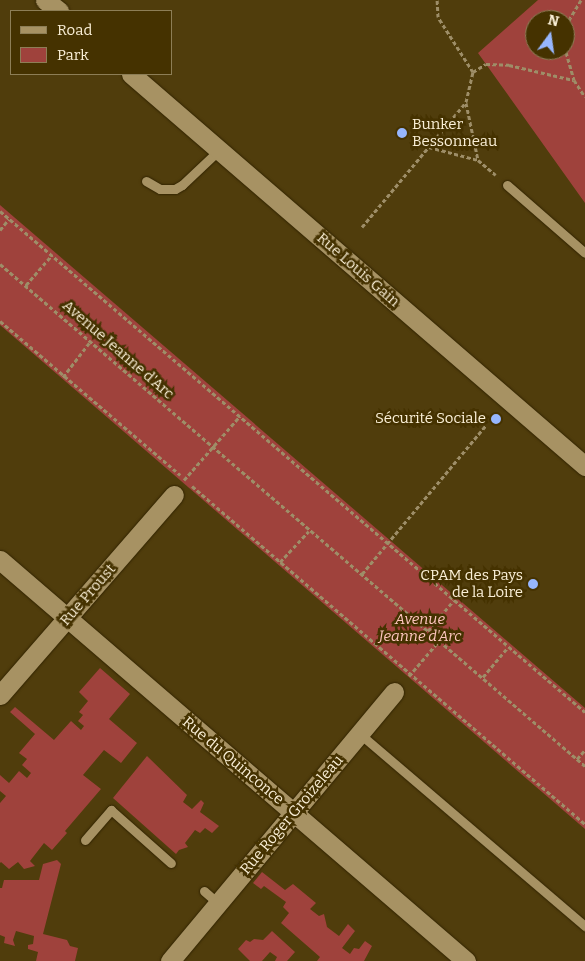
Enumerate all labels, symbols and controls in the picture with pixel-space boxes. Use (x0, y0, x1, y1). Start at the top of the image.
legend (10, 10, 172, 75)
north arrow (525, 10, 575, 60)
text: N (546, 11, 561, 30)
text: Road (57, 21, 92, 39)
text: Park (57, 46, 89, 64)
place label: Bunker Bessonneau (412, 115, 497, 150)
marker: Bunker Bessonneau (396, 127, 408, 139)
street label: Rue Louis Gain (313, 229, 403, 311)
street label: Avenue Jeanne d'Arc (58, 297, 178, 403)
place label: Sécurité Sociale (375, 410, 486, 428)
marker: Sécurité Sociale (490, 413, 502, 425)
street label: Rue Proust (56, 561, 120, 629)
place label: CPAM des Pays de la Loire (420, 566, 523, 601)
marker: CPAM des Pays de la Loire (527, 578, 539, 590)
park label: Avenue Jeanne d'Arc (379, 610, 461, 645)
street label: Rue du Quinconce (179, 713, 287, 809)
street label: Rue Roger Groizeleau (237, 752, 347, 878)

